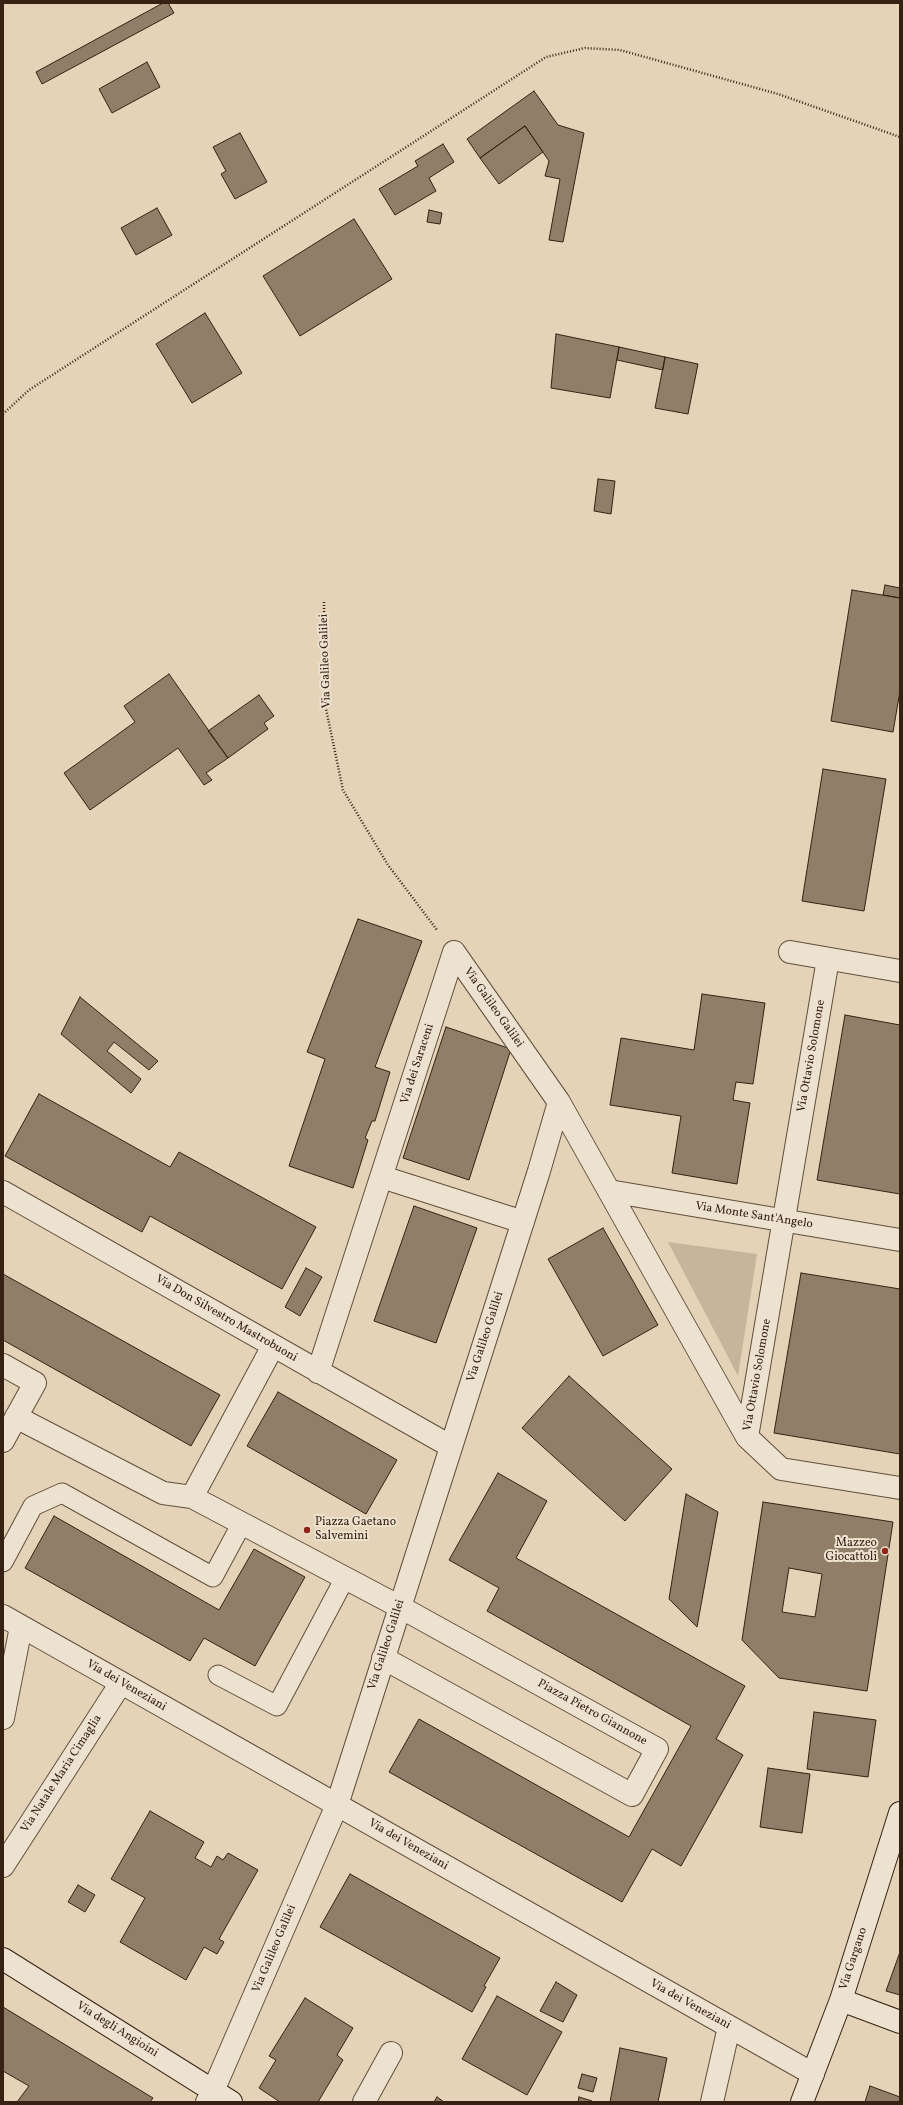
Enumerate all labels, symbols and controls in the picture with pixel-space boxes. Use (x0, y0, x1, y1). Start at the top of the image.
street label: Via Galileo Galilei (317, 614, 335, 708)
street label: Via Galileo Galilei (460, 965, 526, 1051)
street label: Via Ottavio Solomone (795, 999, 829, 1113)
street label: Via dei Saraceni (398, 1022, 438, 1106)
street label: Via Monte Sant'Angelo (694, 1200, 814, 1232)
street label: Via Don Silvestro Mastrobuoni (152, 1272, 300, 1366)
street label: Via Galileo Galilei (465, 1290, 507, 1384)
street label: Via Ottavio Solomone (741, 1318, 775, 1432)
place label: Piazza Gaetano Salvemini (315, 1516, 396, 1544)
marker: Piazza Gaetano Salvemini (302, 1525, 312, 1535)
place label: Mazzeo Giocattoli (825, 1537, 877, 1565)
marker: Mazzeo Giocattoli (880, 1546, 890, 1556)
street label: Via Galileo Galilei (366, 1598, 408, 1692)
street label: Via dei Veneziani (83, 1657, 169, 1715)
street label: Piazza Pietro Giannone (535, 1677, 649, 1749)
street label: Via Natale Maria Cimaglia (18, 1712, 106, 1836)
street label: Via dei Veneziani (365, 1816, 451, 1874)
street label: Via Galileo Galilei (250, 1903, 300, 1995)
street label: Via Gargano (837, 1926, 871, 1992)
street label: Via dei Veneziani (647, 1977, 733, 2033)
street label: Via degli Angioini (73, 1999, 161, 2061)

